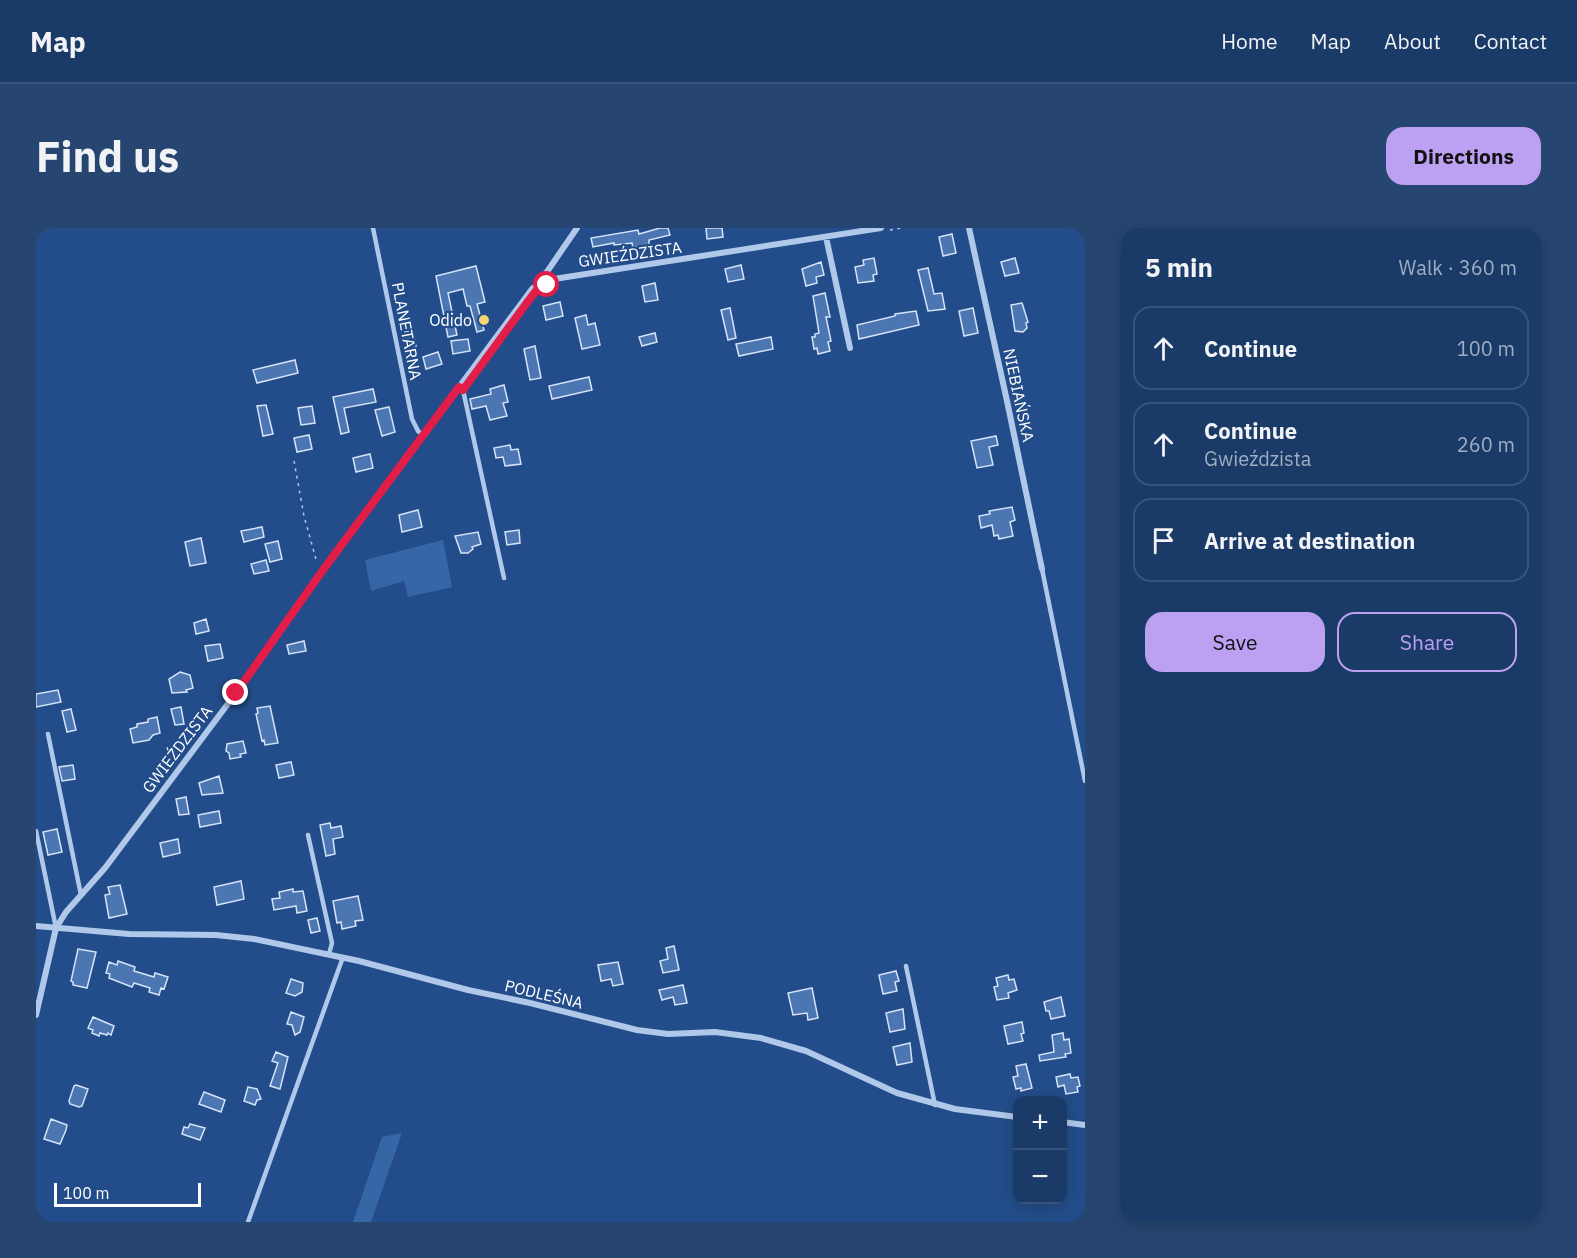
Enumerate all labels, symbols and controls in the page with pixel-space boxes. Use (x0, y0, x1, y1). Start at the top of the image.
text: Map (30, 23, 86, 60)
text: Home (1221, 27, 1278, 55)
text: Map (1311, 27, 1351, 55)
text: About (1384, 27, 1441, 55)
text: Contact (1474, 27, 1547, 55)
button: Directions (1386, 127, 1541, 185)
text: Find us (36, 129, 179, 184)
street label: GWIEŹDZISTA (577, 236, 683, 271)
text: 5 min (1145, 250, 1213, 284)
text: Walk · 360 m (1399, 254, 1517, 281)
route start (533, 271, 559, 297)
street label: PLANETARNA (388, 280, 426, 382)
place label: Odido (429, 310, 472, 330)
marker: Odido (477, 313, 491, 327)
icon: ahead (1147, 332, 1180, 365)
text: Continue (1204, 334, 1297, 363)
text: 100 m (1457, 335, 1515, 362)
street label: NIEBIAŃSKA (999, 346, 1040, 444)
text: Continue (1204, 416, 1297, 445)
icon: ahead (1147, 428, 1180, 461)
text: 260 m (1457, 431, 1515, 458)
text: Gwieździsta (1204, 445, 1311, 472)
icon: arrive (1147, 524, 1180, 557)
text: Arrive at destination (1204, 526, 1415, 555)
button: Save (1145, 612, 1325, 672)
button: Share (1337, 612, 1517, 672)
route end (222, 679, 248, 705)
street label: GWIEŹDZISTA (137, 701, 216, 797)
street label: PODLEŚNA (503, 974, 585, 1013)
map controls (1013, 1096, 1067, 1204)
button: + (1013, 1096, 1067, 1150)
button: − (1013, 1150, 1067, 1204)
scale bar (54, 1180, 201, 1208)
text: 100 m (63, 1183, 110, 1203)

